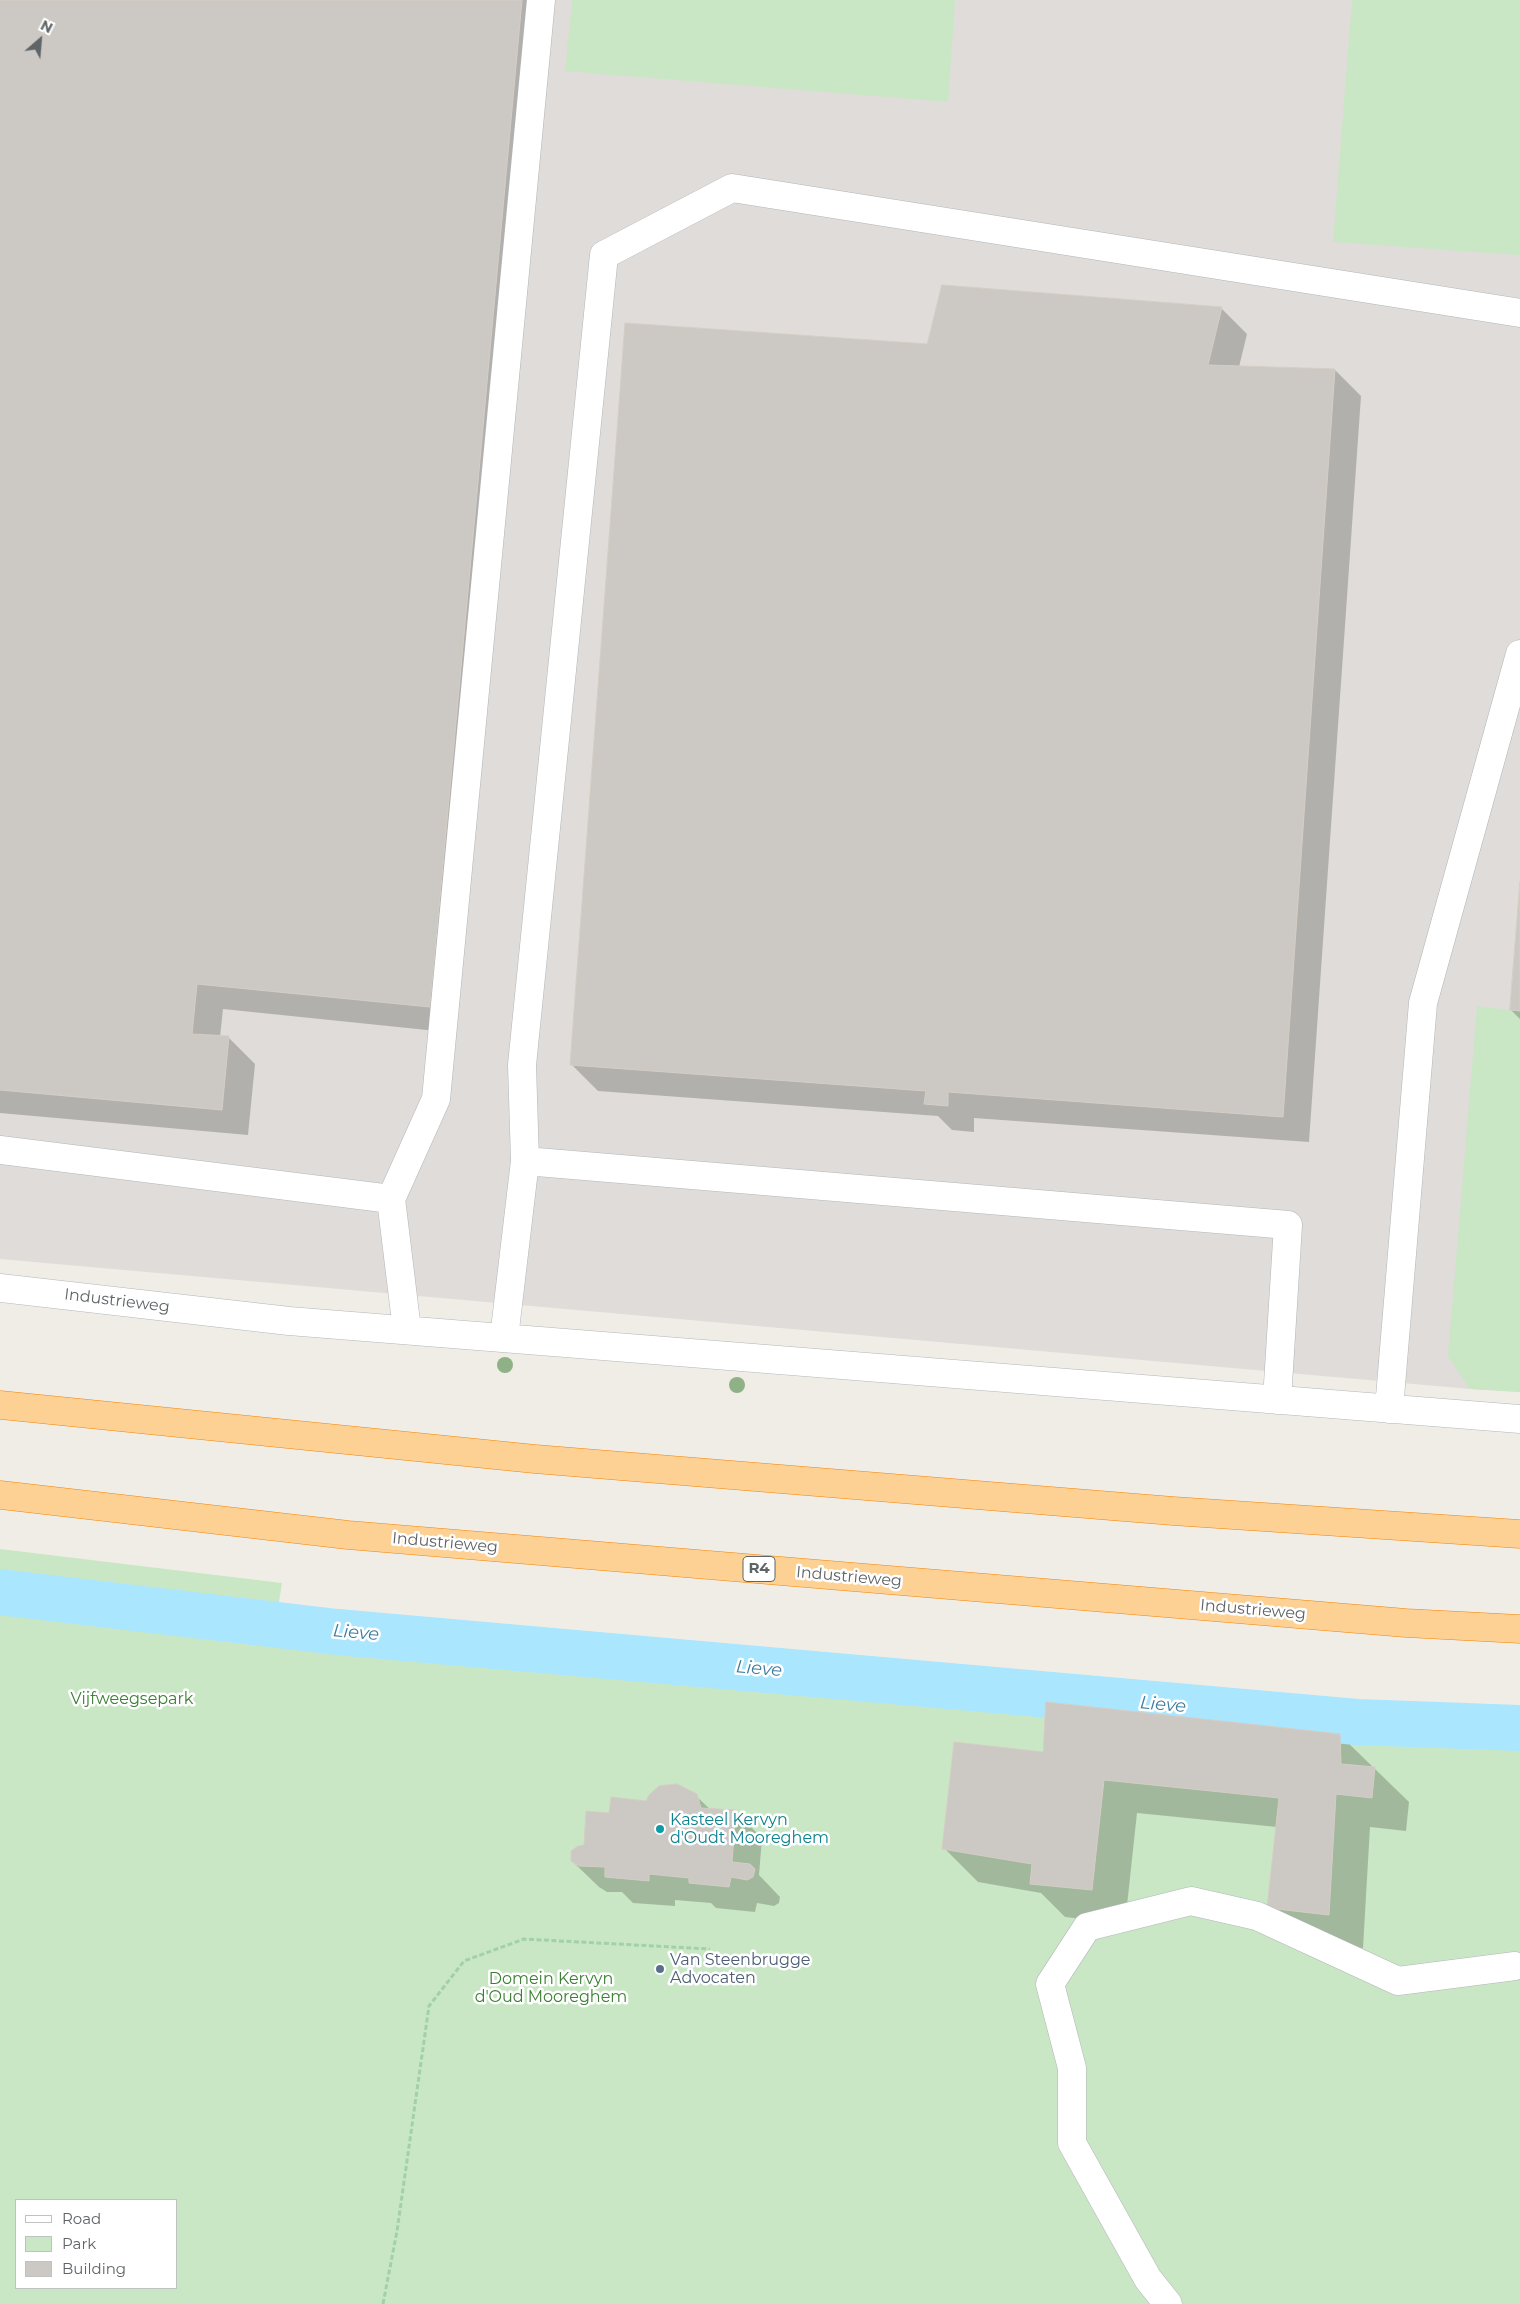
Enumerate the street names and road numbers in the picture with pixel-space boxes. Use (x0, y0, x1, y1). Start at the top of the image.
street label: Industrieweg (63, 1285, 171, 1317)
street label: Industrieweg (391, 1529, 499, 1557)
road number: R4 (743, 1556, 775, 1582)
street label: Industrieweg (795, 1563, 903, 1591)
street label: Industrieweg (1199, 1596, 1307, 1624)

